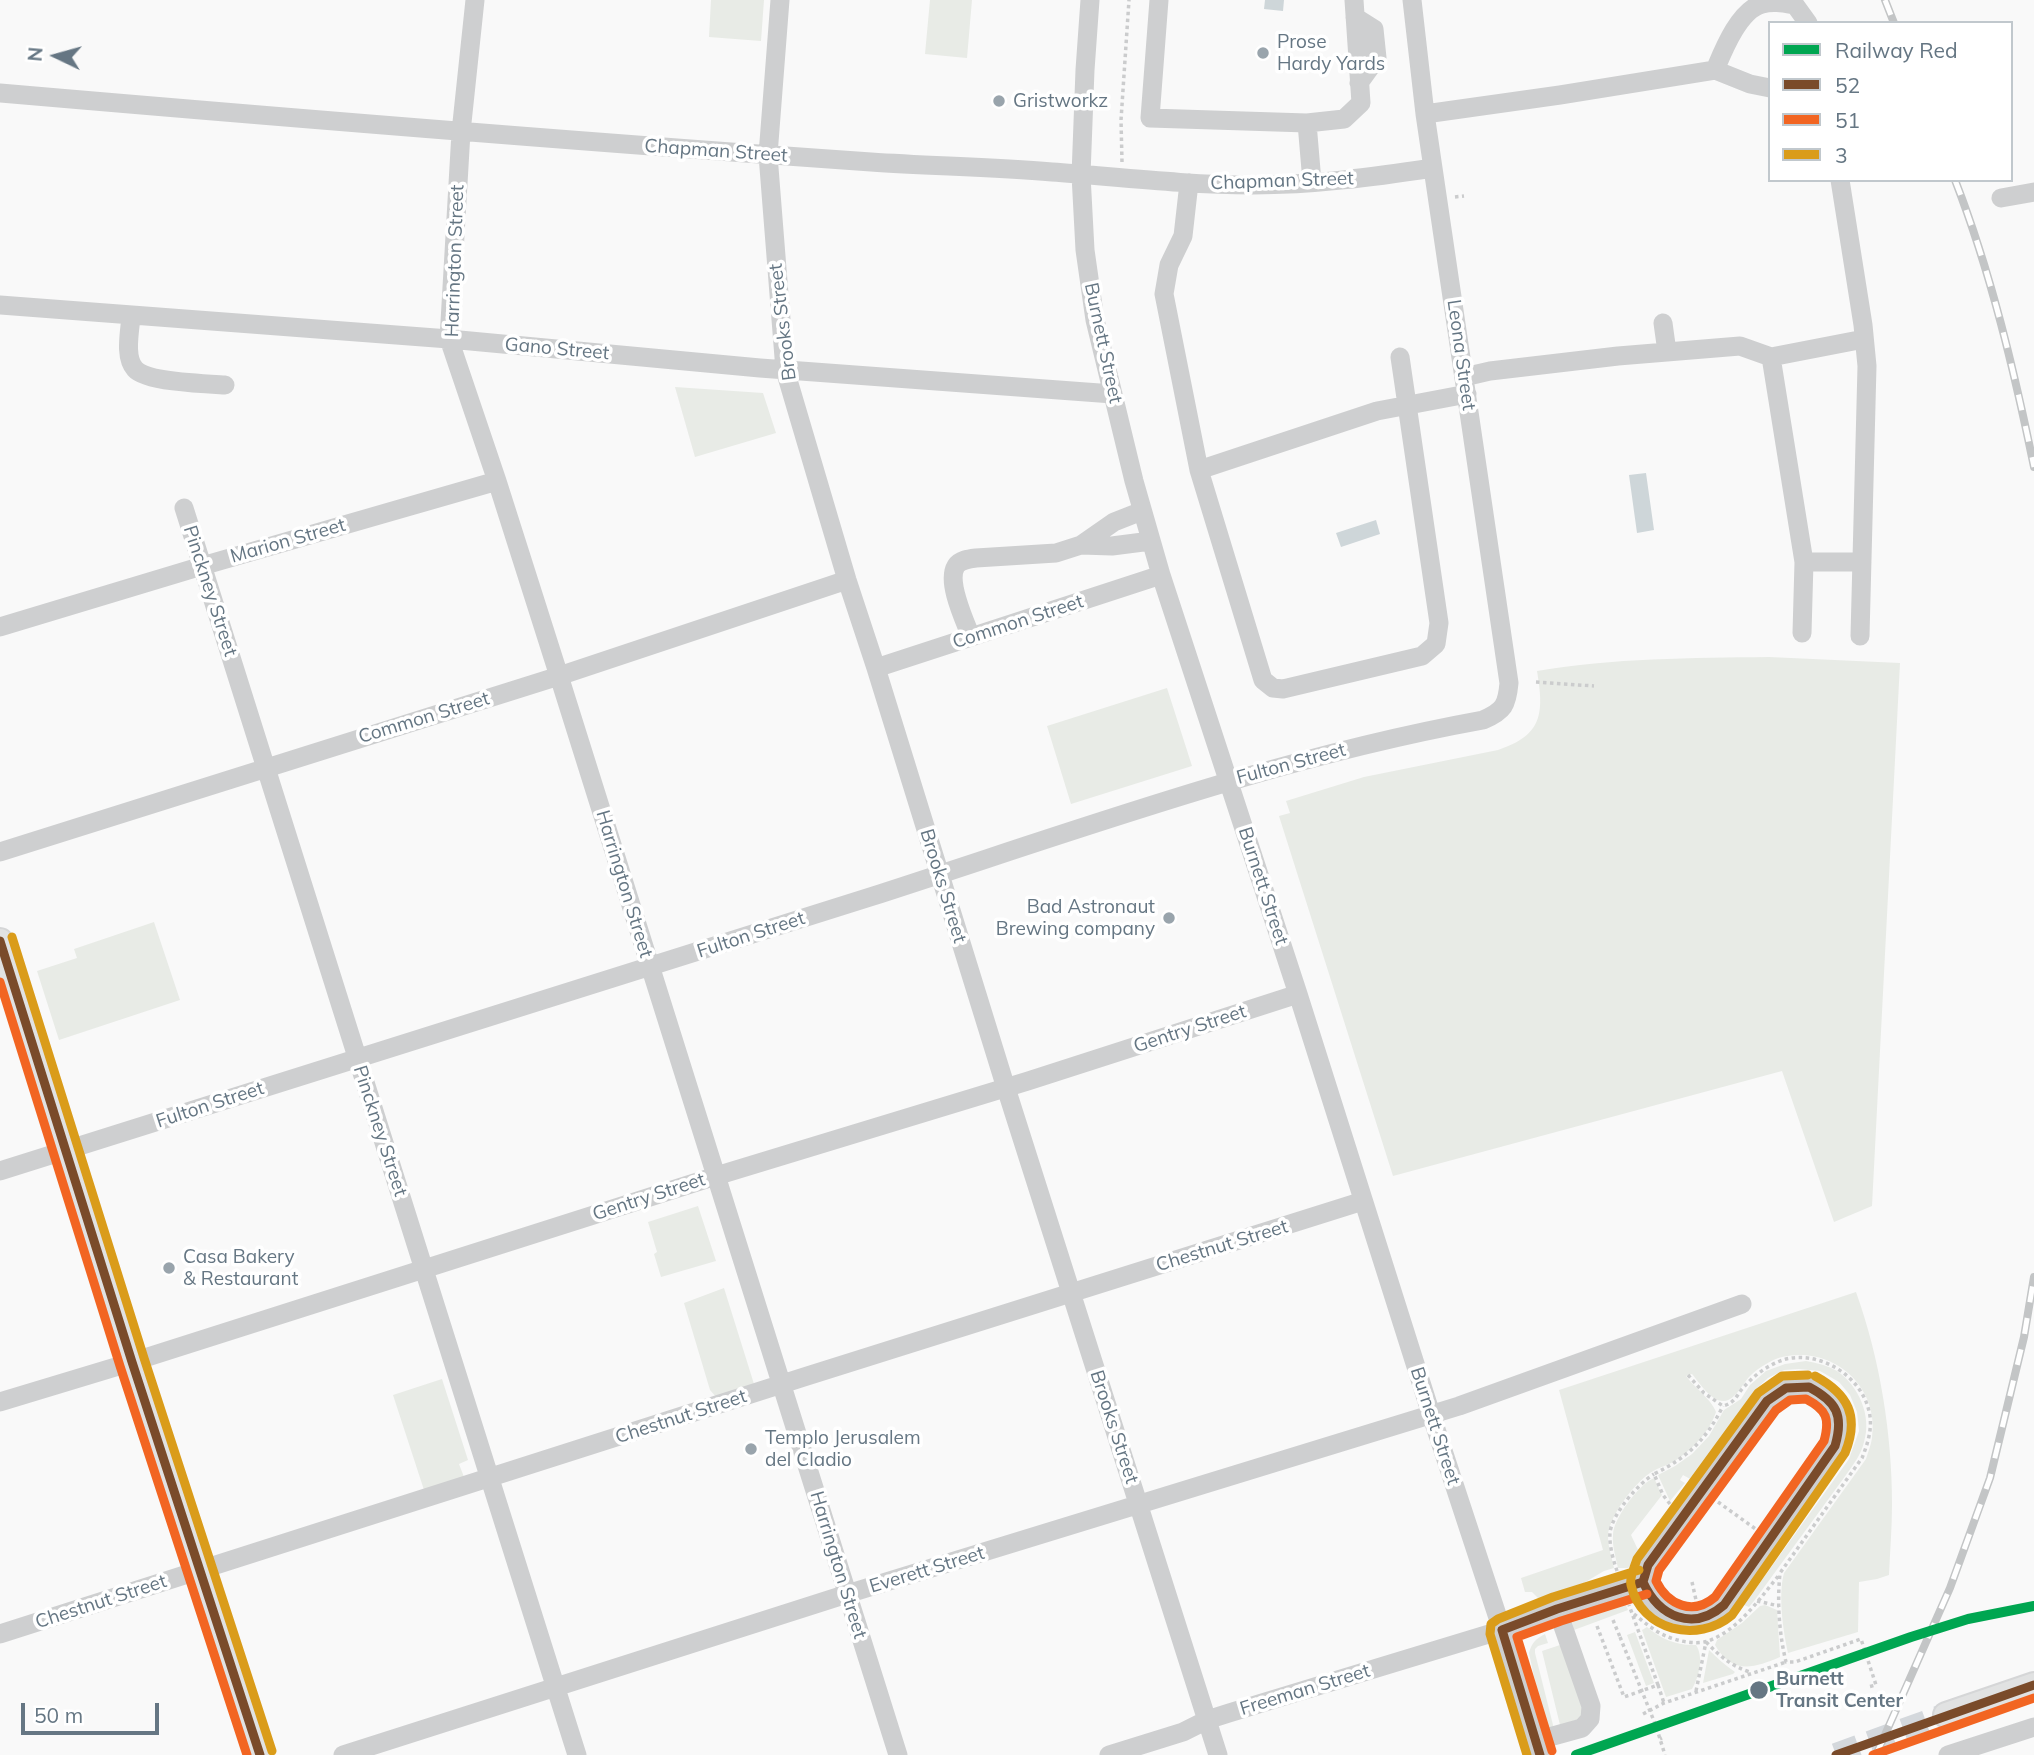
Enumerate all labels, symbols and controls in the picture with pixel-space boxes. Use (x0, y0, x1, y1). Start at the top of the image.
north arrow (21, 21, 91, 91)
legend (1768, 21, 2013, 182)
place label: Prose Hardy Yards (1277, 31, 1385, 75)
text: Railway Red (1835, 37, 1958, 63)
marker: Prose Hardy Yards (1255, 45, 1271, 61)
text: N (22, 46, 48, 62)
text: 52 (1835, 72, 1860, 98)
place label: Gristworkz (1013, 90, 1108, 112)
marker: Gristworkz (991, 93, 1007, 109)
text: 51 (1835, 107, 1860, 133)
street label: Chapman Street (644, 135, 788, 167)
text: 3 (1835, 142, 1848, 168)
street label: Chapman Street (1210, 167, 1354, 195)
street label: Harrington Street (441, 184, 469, 338)
street label: Brooks Street (764, 262, 802, 382)
street label: Burnett Street (1079, 281, 1127, 405)
street label: Leona Street (1442, 298, 1480, 412)
street label: Gano Street (504, 333, 610, 365)
street label: Marion Street (228, 514, 348, 568)
street label: Pinckney Street (178, 523, 242, 659)
street label: Common Street (950, 590, 1086, 654)
street label: Common Street (356, 687, 492, 749)
street label: Fulton Street (1234, 738, 1348, 790)
street label: Harrington Street (591, 808, 657, 960)
street label: Burnett Street (1233, 824, 1293, 948)
street label: Brooks Street (915, 826, 971, 946)
place label: Bad Astronaut Brewing company (996, 896, 1155, 940)
street label: Fulton Street (694, 907, 808, 963)
marker: Bad Astronaut Brewing company (1161, 910, 1177, 926)
street label: Gentry Street (1131, 1000, 1249, 1058)
street label: Pinckney Street (348, 1063, 412, 1199)
street label: Fulton Street (153, 1077, 267, 1133)
street label: Gentry Street (590, 1168, 708, 1226)
street label: Chestnut Street (1153, 1215, 1291, 1277)
place label: Casa Bakery & Restaurant (183, 1246, 298, 1290)
marker: Casa Bakery & Restaurant (161, 1260, 177, 1276)
street label: Burnett Street (1405, 1364, 1465, 1488)
street label: Brooks Street (1085, 1367, 1143, 1487)
street label: Chestnut Street (612, 1385, 750, 1449)
place label: Templo Jerusalem del Cladio (765, 1427, 921, 1471)
marker: Templo Jerusalem del Cladio (743, 1441, 759, 1457)
street label: Harrington Street (805, 1489, 871, 1641)
street label: Everett Street (867, 1542, 987, 1598)
street label: Chestnut Street (32, 1570, 170, 1634)
street label: Freeman Street (1237, 1659, 1373, 1721)
place label: Burnett Transit Center (1776, 1668, 1903, 1712)
marker: Burnett Transit Center (1748, 1679, 1770, 1701)
scale bar (24, 1688, 163, 1732)
text: 50 m (34, 1702, 83, 1728)

